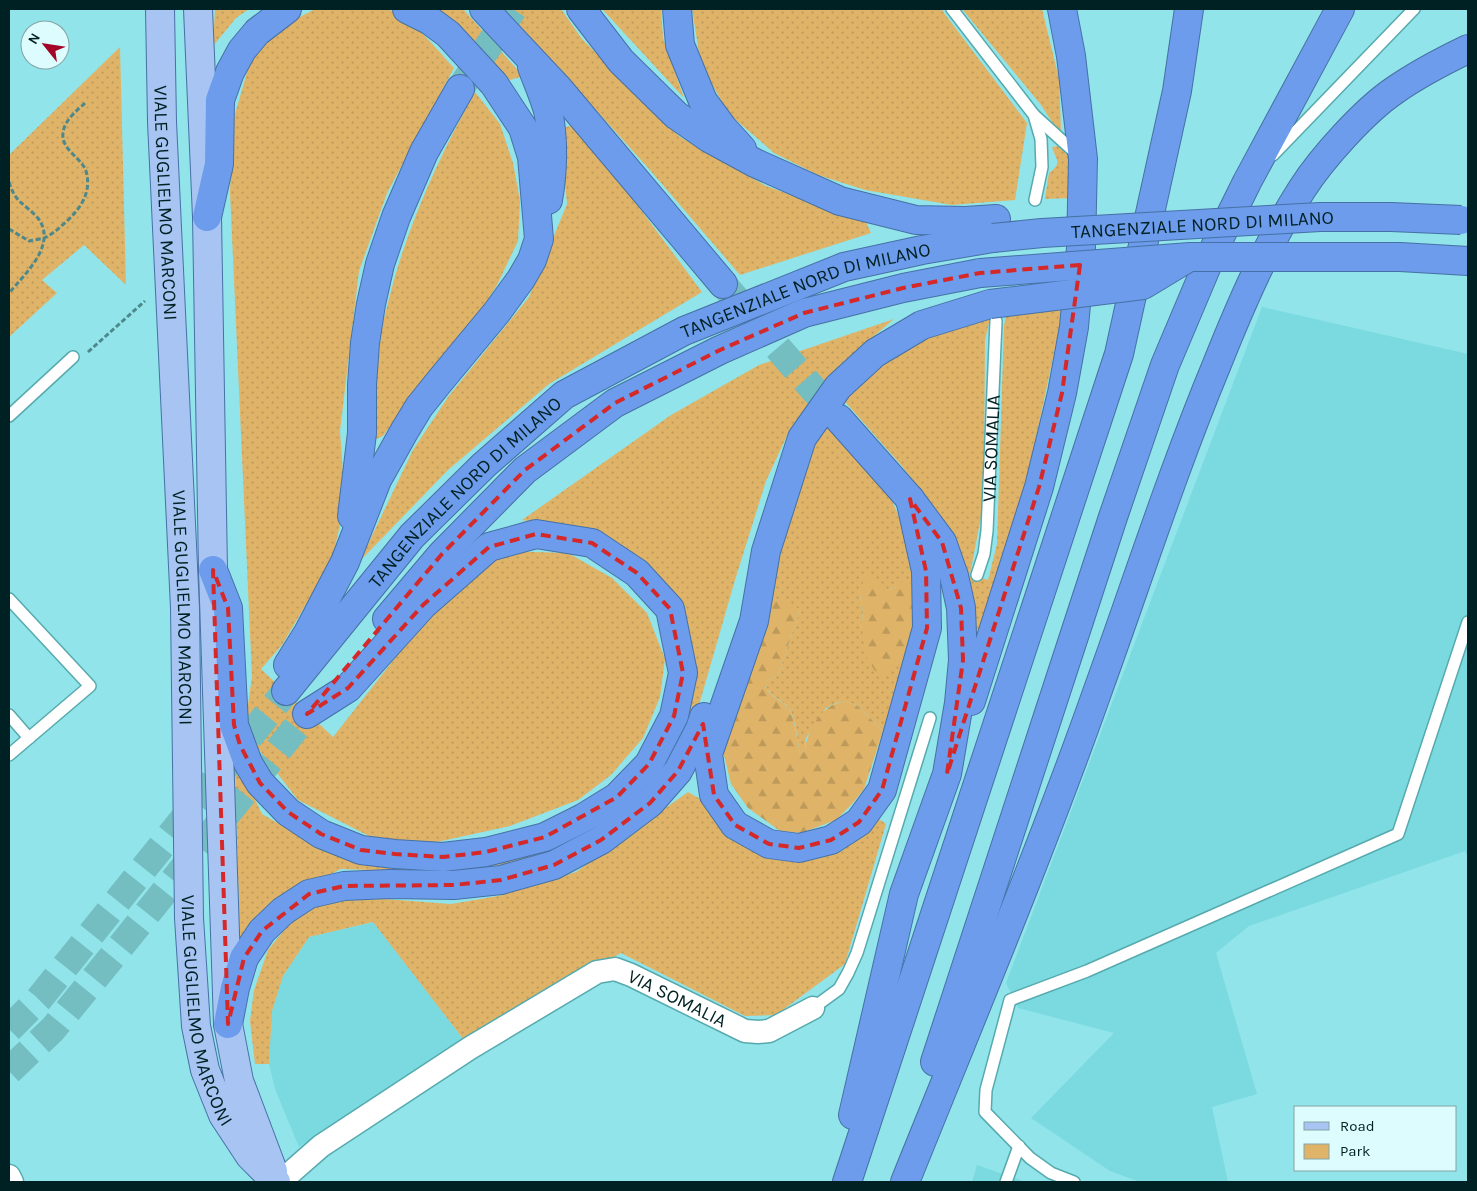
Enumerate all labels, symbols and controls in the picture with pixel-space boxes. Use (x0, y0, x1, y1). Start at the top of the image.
north arrow (20, 20, 70, 70)
text: N (24, 30, 44, 47)
street label: VIALE GUGLIELMO MARCONI (149, 85, 181, 321)
street label: TANGENZIALE NORD DI MILANO (1071, 207, 1334, 243)
street label: TANGENZIALE NORD DI MILANO (678, 239, 932, 343)
street label: TANGENZIALE NORD DI MILANO (364, 393, 566, 593)
street label: VIA SOMALIA (978, 394, 1005, 503)
street label: VIALE GUGLIELMO MARCONI (167, 489, 197, 725)
street label: VIALE GUGLIELMO MARCONI (177, 895, 237, 1130)
street label: VIA SOMALIA (624, 965, 730, 1032)
legend (1294, 1106, 1457, 1171)
text: Road (1340, 1117, 1375, 1135)
text: Park (1340, 1142, 1370, 1160)

